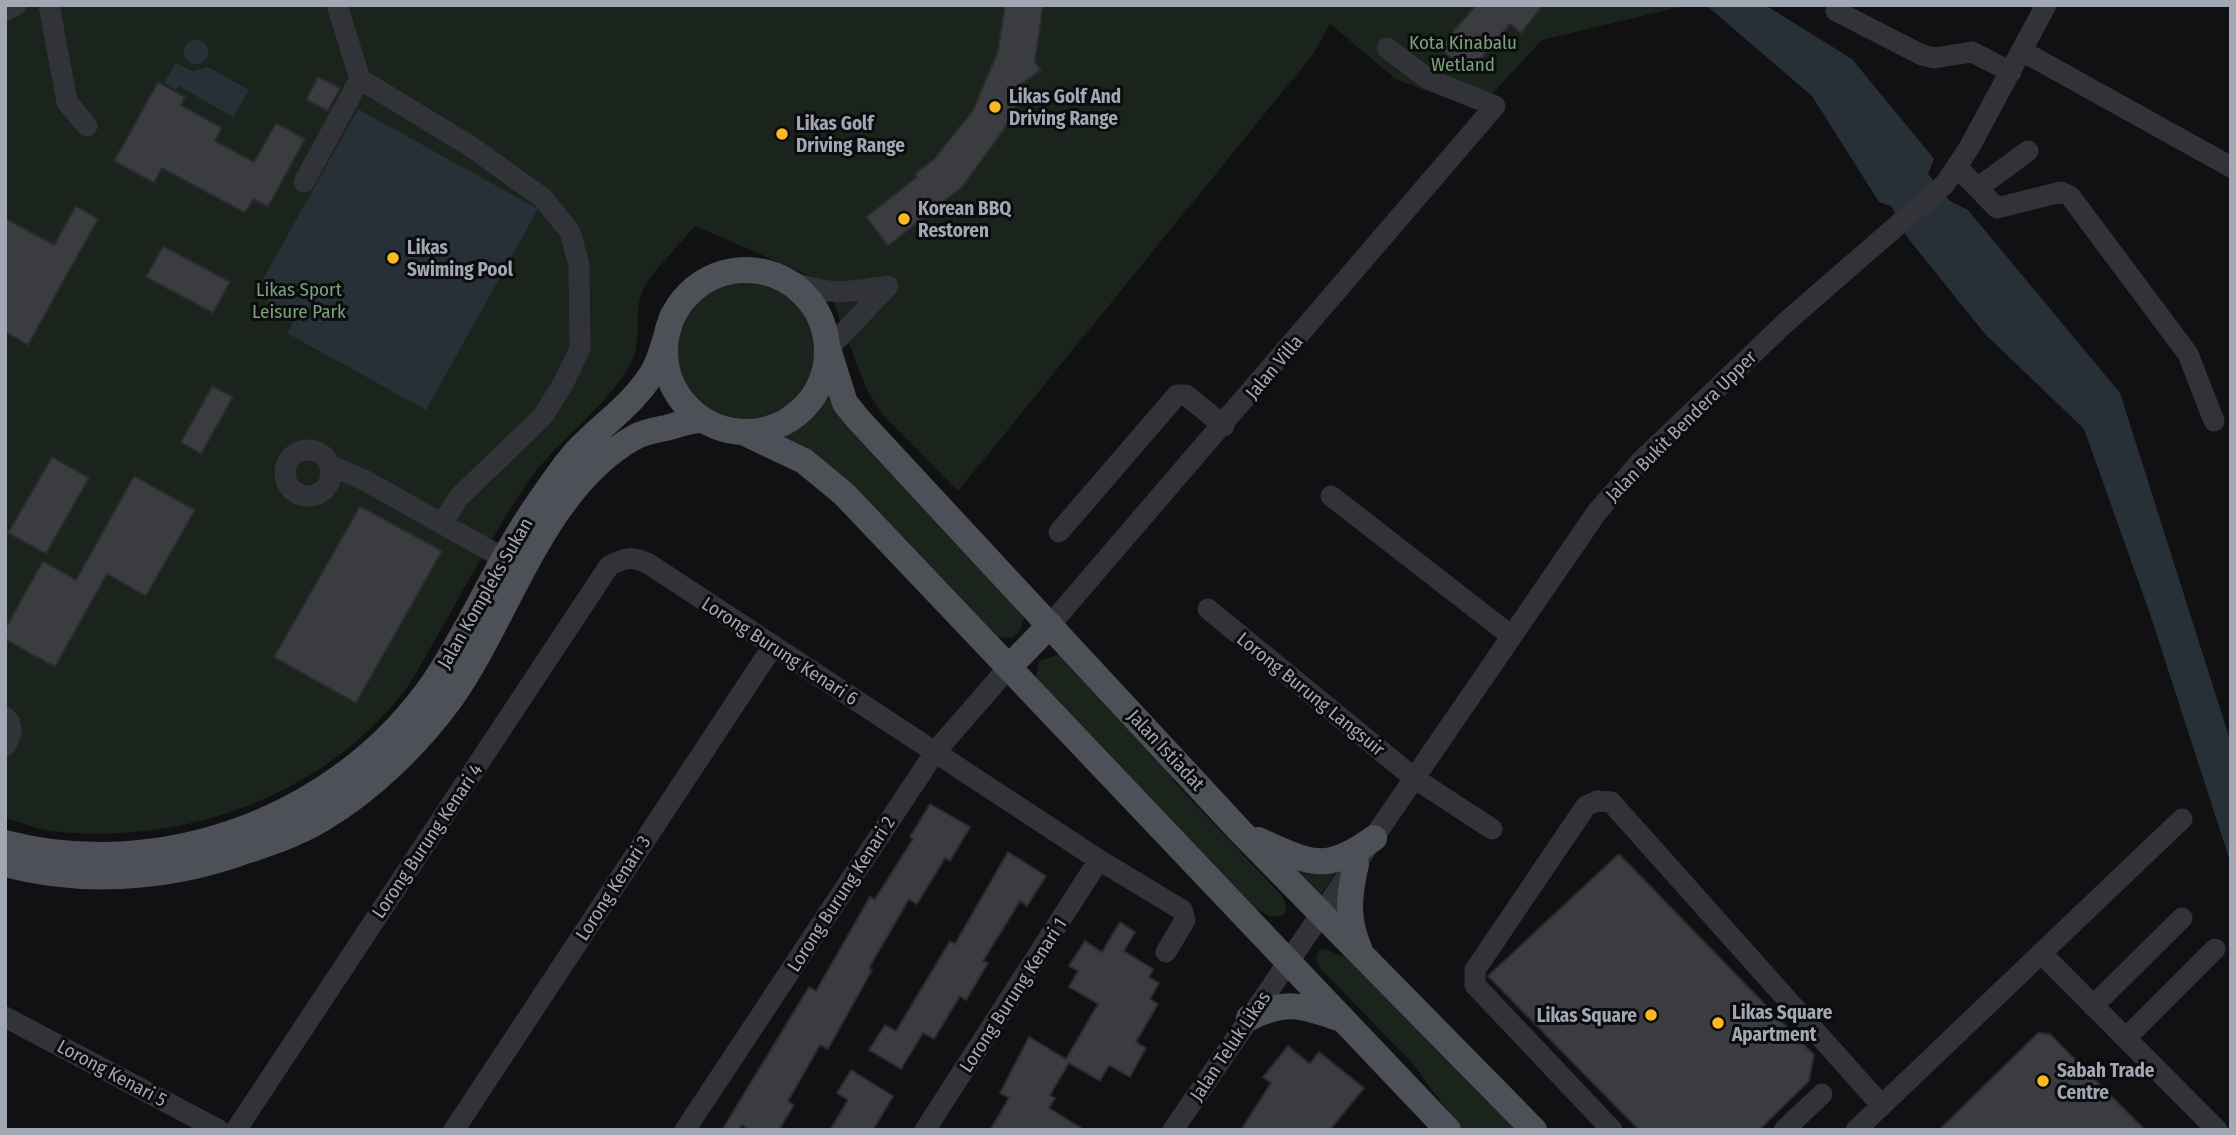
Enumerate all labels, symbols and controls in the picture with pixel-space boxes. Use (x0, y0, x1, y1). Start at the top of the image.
park label: Kota Kinabalu Wetland (1409, 31, 1517, 76)
place label: Likas Golf And Driving Range (1009, 85, 1121, 130)
marker: Likas Golf And Driving Range (987, 99, 1003, 115)
place label: Likas Golf Driving Range (796, 112, 905, 157)
marker: Likas Golf Driving Range (774, 126, 790, 142)
place label: Korean BBQ Restoren (918, 197, 1012, 242)
marker: Korean BBQ Restoren (896, 211, 912, 227)
place label: Likas Swiming Pool (407, 236, 514, 281)
marker: Likas Swiming Pool (385, 250, 401, 266)
park label: Likas Sport Leisure Park (252, 278, 346, 323)
street label: Jalan Villa (1241, 330, 1307, 404)
street label: Jalan Bukit Bendera Upper (1601, 345, 1762, 506)
street label: Jalan Kompleks Sukan (432, 513, 538, 673)
street label: Lorong Burung Kenari 6 (698, 592, 862, 710)
street label: Lorong Burung Langsuir (1232, 627, 1390, 761)
street label: Jalan Istiadat (1123, 705, 1210, 796)
street label: Lorong Burung Kenari 4 (367, 759, 487, 923)
street label: Lorong Burung Kenari 2 (782, 812, 900, 976)
street label: Lorong Kenari 3 (571, 831, 655, 945)
street label: Lorong Burung Kenari 1 (954, 913, 1072, 1077)
street label: Jalan Teluk Likas (1185, 987, 1275, 1105)
place label: Likas Square Apartment (1731, 1001, 1833, 1046)
place label: Likas Square (1537, 1004, 1637, 1027)
marker: Likas Square (1643, 1007, 1659, 1023)
marker: Likas Square Apartment (1710, 1015, 1726, 1031)
street label: Lorong Kenari 5 (53, 1035, 171, 1111)
place label: Sabah Trade Centre (2057, 1059, 2155, 1104)
marker: Sabah Trade Centre (2035, 1073, 2051, 1089)

